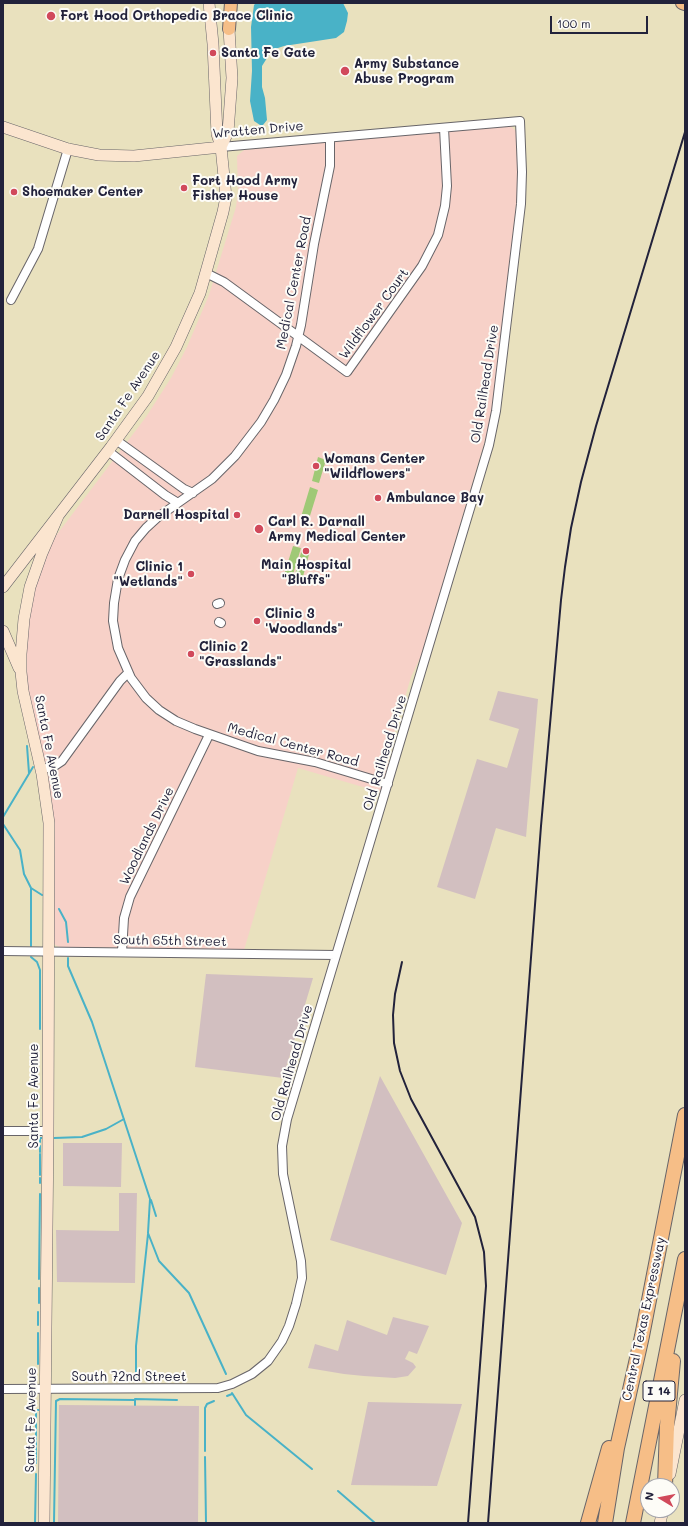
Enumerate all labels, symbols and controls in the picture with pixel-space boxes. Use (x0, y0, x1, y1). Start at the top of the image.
place label: Fort Hood Orthopedic Brace Clinic (60, 8, 293, 24)
scale bar (552, 8, 650, 34)
marker: Fort Hood Orthopedic Brace Clinic (45, 10, 57, 22)
text: 100 m (557, 15, 591, 31)
place label: Santa Fe Gate (221, 45, 315, 61)
marker: Santa Fe Gate (208, 48, 218, 58)
place label: Army Substance Abuse Program (354, 56, 459, 87)
marker: Army Substance Abuse Program (339, 65, 351, 77)
street label: Wratten Drive (212, 118, 304, 142)
place label: Fort Hood Army Fisher House (192, 173, 298, 204)
marker: Fort Hood Army Fisher House (179, 183, 189, 193)
place label: Shoemaker Center (22, 184, 143, 200)
marker: Shoemaker Center (9, 187, 19, 197)
street label: Medical Center Road (273, 215, 315, 351)
street label: Wildflower Court (336, 266, 412, 362)
street label: Old Railhead Drive (468, 324, 502, 444)
street label: Santa Fe Avenue (92, 348, 164, 444)
place label: Womans Center "Wildflowers" (324, 451, 425, 482)
marker: Womans Center "Wildflowers" (311, 461, 321, 471)
place label: Ambulance Bay (386, 490, 484, 506)
marker: Ambulance Bay (373, 493, 383, 503)
place label: Darnell Hospital (123, 507, 229, 523)
marker: Darnell Hospital (232, 510, 242, 520)
place label: Carl R. Darnall Army Medical Center (268, 514, 406, 545)
marker: Carl R. Darnall Army Medical Center (253, 523, 265, 535)
marker: Main Hospital "Bluffs" (301, 546, 311, 556)
place label: Main Hospital "Bluffs" (261, 557, 351, 588)
place label: Clinic 1 "Wetlands" (113, 559, 183, 590)
marker: Clinic 1 "Wetlands" (186, 569, 196, 579)
place label: Clinic 3 'Woodlands" (265, 606, 343, 637)
marker: Clinic 3 'Woodlands" (252, 616, 262, 626)
place label: Clinic 2 "Grasslands" (199, 639, 282, 670)
marker: Clinic 2 "Grasslands" (186, 649, 196, 659)
street label: Old Railhead Drive (360, 693, 410, 813)
street label: Santa Fe Avenue (31, 694, 67, 800)
street label: Medical Center Road (226, 720, 360, 770)
street label: Woodlands Drive (117, 785, 177, 887)
street label: South 65th Street (113, 932, 227, 950)
street label: Old Railhead Drive (268, 1003, 316, 1123)
street label: Santa Fe Avenue (26, 1043, 42, 1149)
street label: Central Texas Expressway (619, 1236, 669, 1402)
street label: Santa Fe Avenue (22, 1367, 40, 1473)
street label: South 72nd Street (72, 1369, 186, 1385)
road number: I 14 (643, 1381, 675, 1401)
north arrow (640, 1478, 680, 1518)
text: N (641, 1491, 657, 1501)

